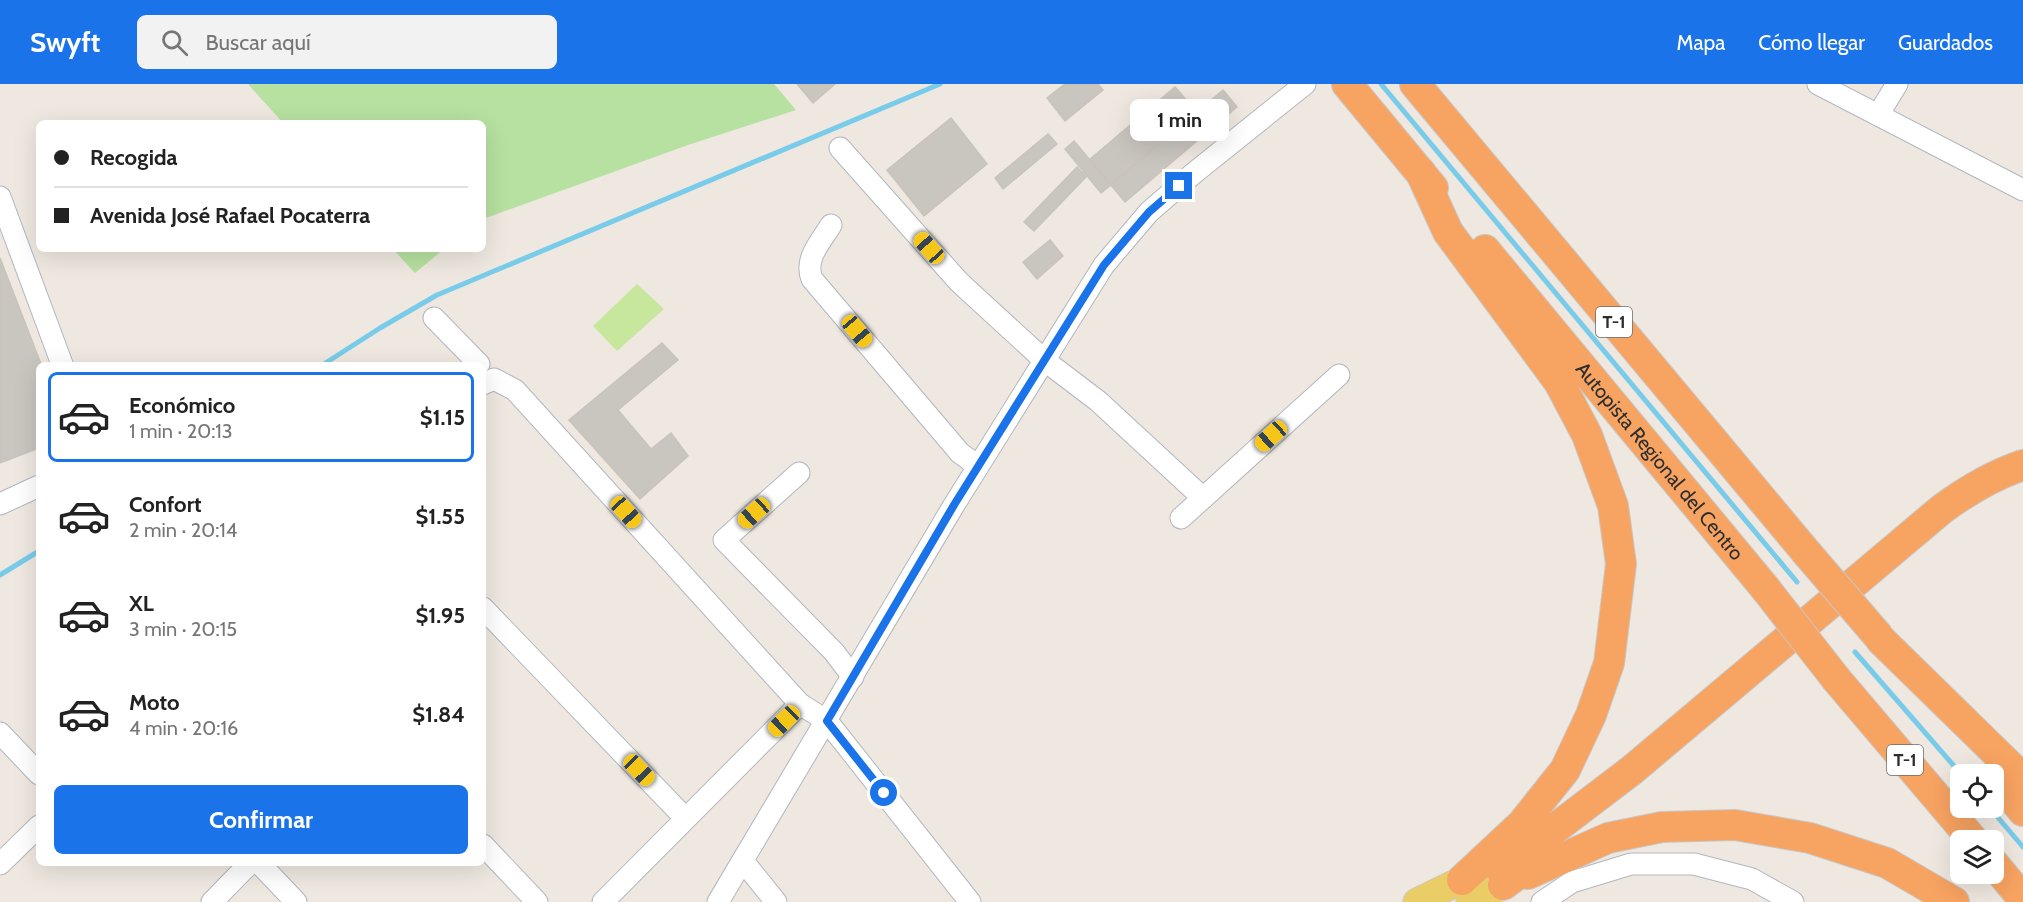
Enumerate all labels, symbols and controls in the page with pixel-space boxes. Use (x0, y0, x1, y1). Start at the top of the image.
search box (137, 15, 557, 69)
text: Swyft (30, 25, 101, 59)
icon: search (158, 26, 191, 59)
text: Buscar aquí (206, 29, 311, 56)
text: Mapa (1677, 30, 1725, 55)
text: Cómo llegar (1758, 30, 1865, 55)
text: Guardados (1898, 30, 1993, 55)
callout: 1 min (1130, 99, 1228, 141)
text: 1 min (1157, 108, 1202, 132)
text: Recogida (90, 144, 177, 171)
route end (1165, 172, 1192, 199)
text: Avenida José Rafael Pocaterra (90, 202, 370, 229)
car (910, 229, 948, 267)
road number: T-1 (1596, 307, 1632, 337)
car (839, 311, 875, 351)
street label: Autopista Regional del Centro (1571, 357, 1749, 565)
icon: car (57, 390, 111, 444)
text: Económico (129, 392, 235, 419)
text: $1.15 (420, 404, 465, 431)
car (1252, 417, 1290, 455)
text: 1 min · 20:13 (129, 419, 233, 443)
icon: car (57, 489, 111, 543)
text: Confort (129, 491, 202, 518)
car (607, 493, 645, 531)
car (735, 494, 773, 532)
text: $1.55 (416, 503, 465, 530)
text: 2 min · 20:14 (129, 518, 237, 542)
icon: car (57, 588, 111, 642)
text: XL (129, 590, 154, 617)
text: $1.95 (415, 602, 465, 629)
text: 3 min · 20:15 (129, 617, 237, 641)
icon: car (57, 687, 111, 741)
text: Moto (129, 689, 180, 716)
text: $1.84 (412, 701, 465, 728)
car (765, 702, 803, 740)
text: 4 min · 20:16 (129, 716, 238, 740)
road number: T-1 (1887, 745, 1923, 775)
car (620, 751, 658, 789)
map controls (1950, 764, 2004, 884)
button: locate (1950, 764, 2004, 818)
route start (870, 779, 897, 806)
button: Confirmar (54, 785, 468, 854)
button: layers (1950, 830, 2004, 884)

